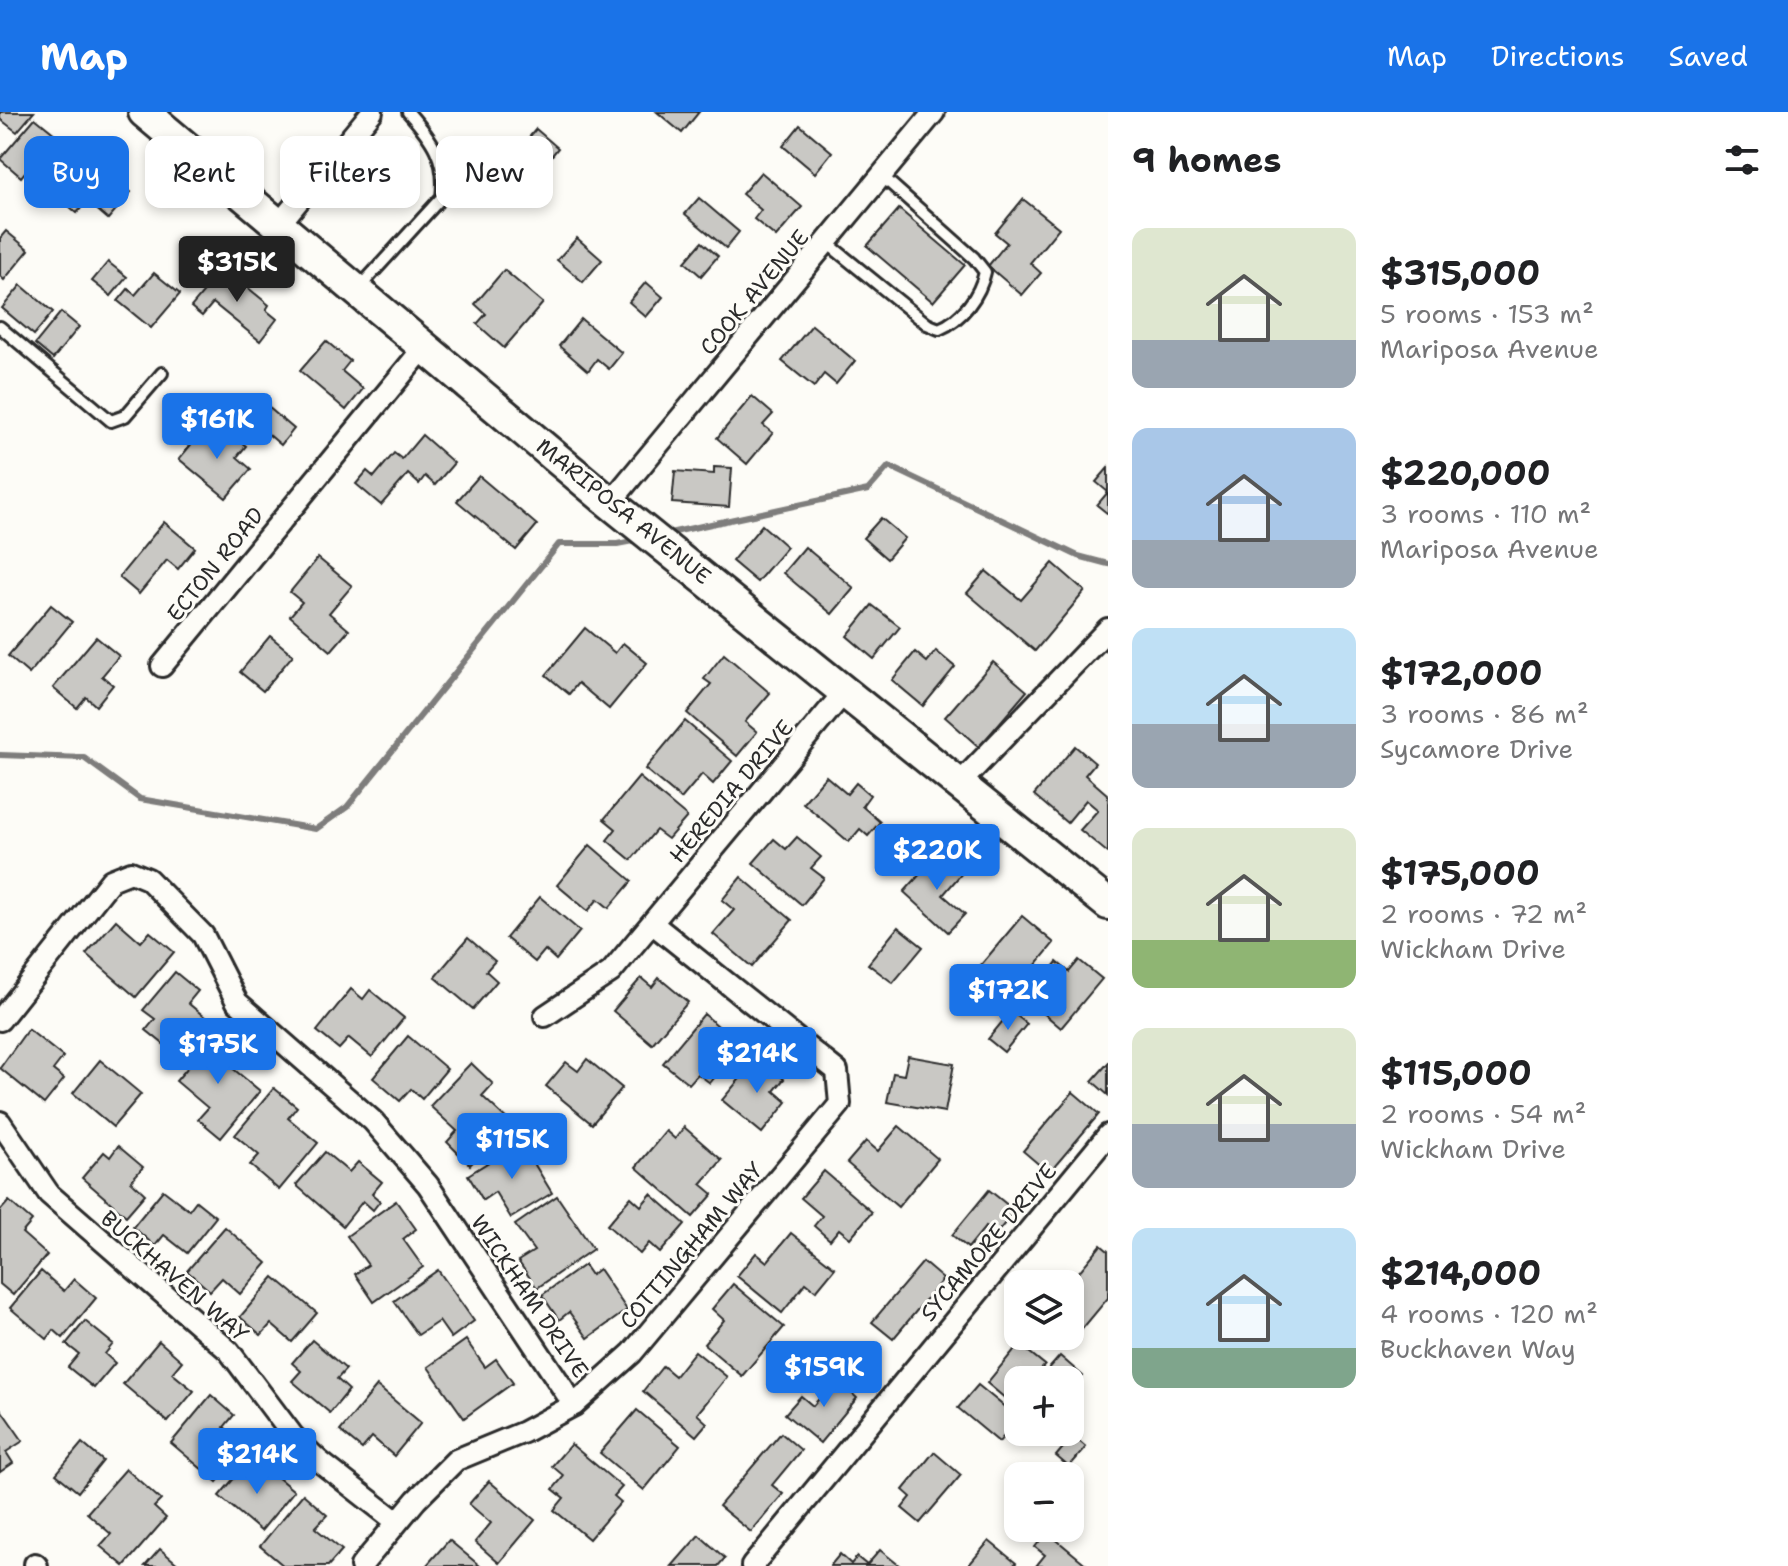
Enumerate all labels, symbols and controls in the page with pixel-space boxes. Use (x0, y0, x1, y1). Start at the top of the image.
text: Map (40, 31, 128, 82)
text: Map (1387, 37, 1447, 75)
text: Directions (1491, 37, 1625, 75)
text: Saved (1669, 37, 1748, 75)
chip: Buy (24, 136, 129, 208)
chip: Rent (145, 136, 264, 208)
chip: Filters (280, 136, 420, 208)
chip: New (436, 136, 553, 208)
text: 9 homes (1132, 137, 1281, 183)
icon: filters (1720, 138, 1764, 182)
street label: COOK AVENUE (693, 224, 815, 361)
pin: $315K (181, 236, 293, 304)
text: $315K (197, 244, 277, 279)
text: $315,000 (1380, 250, 1540, 296)
icon: home (1196, 260, 1292, 356)
text: 5 rooms · 153 m² (1380, 296, 1594, 331)
text: Mariposa Avenue (1380, 331, 1599, 366)
pin: $161K (161, 393, 273, 461)
text: $161K (180, 401, 254, 436)
street label: MARIPOSA AVENUE (530, 432, 717, 591)
text: $220,000 (1380, 450, 1550, 496)
icon: home (1196, 460, 1292, 556)
text: 3 rooms · 110 m² (1380, 496, 1591, 531)
street label: ECTON ROAD (160, 501, 270, 627)
text: Mariposa Avenue (1380, 531, 1599, 566)
text: $172,000 (1380, 650, 1543, 696)
icon: home (1196, 660, 1292, 756)
text: 3 rooms · 86 m² (1380, 696, 1589, 731)
street label: HEREDIA DRIVE (663, 714, 800, 869)
text: Sycamore Drive (1380, 731, 1573, 766)
pin: $220K (881, 824, 993, 892)
text: $220K (893, 832, 981, 867)
text: $175,000 (1380, 850, 1540, 896)
icon: home (1196, 860, 1292, 956)
text: 2 rooms · 72 m² (1380, 896, 1587, 931)
text: Wickham Drive (1380, 931, 1566, 966)
pin: $172K (952, 964, 1064, 1032)
text: $172K (967, 972, 1049, 1007)
pin: $175K (162, 1018, 274, 1086)
text: $175K (178, 1026, 258, 1061)
pin: $214K (701, 1027, 813, 1095)
text: $214K (716, 1035, 798, 1070)
text: $115,000 (1380, 1050, 1532, 1096)
icon: home (1196, 1060, 1292, 1156)
text: 2 rooms · 54 m² (1380, 1096, 1586, 1131)
pin: $115K (456, 1113, 568, 1181)
text: $115K (475, 1121, 549, 1156)
text: Wickham Drive (1380, 1131, 1566, 1166)
street label: COTTINGHAM WAY (613, 1156, 770, 1335)
street label: SYCAMORE DRIVE (914, 1157, 1063, 1327)
street label: BUCKHAVEN WAY (95, 1204, 255, 1349)
street label: WICKHAM DRIVE (464, 1209, 595, 1383)
text: $214,000 (1380, 1250, 1541, 1296)
icon: home (1196, 1260, 1292, 1356)
map controls (1004, 1270, 1084, 1542)
button: layers (1004, 1270, 1084, 1350)
text: 4 rooms · 120 m² (1380, 1296, 1598, 1331)
text: Buckhaven Way (1380, 1331, 1576, 1366)
pin: $159K (768, 1341, 880, 1409)
text: $159K (784, 1349, 864, 1384)
button: + (1004, 1366, 1084, 1446)
pin: $214K (201, 1428, 313, 1496)
text: $214K (216, 1436, 298, 1471)
button: − (1004, 1462, 1084, 1542)

